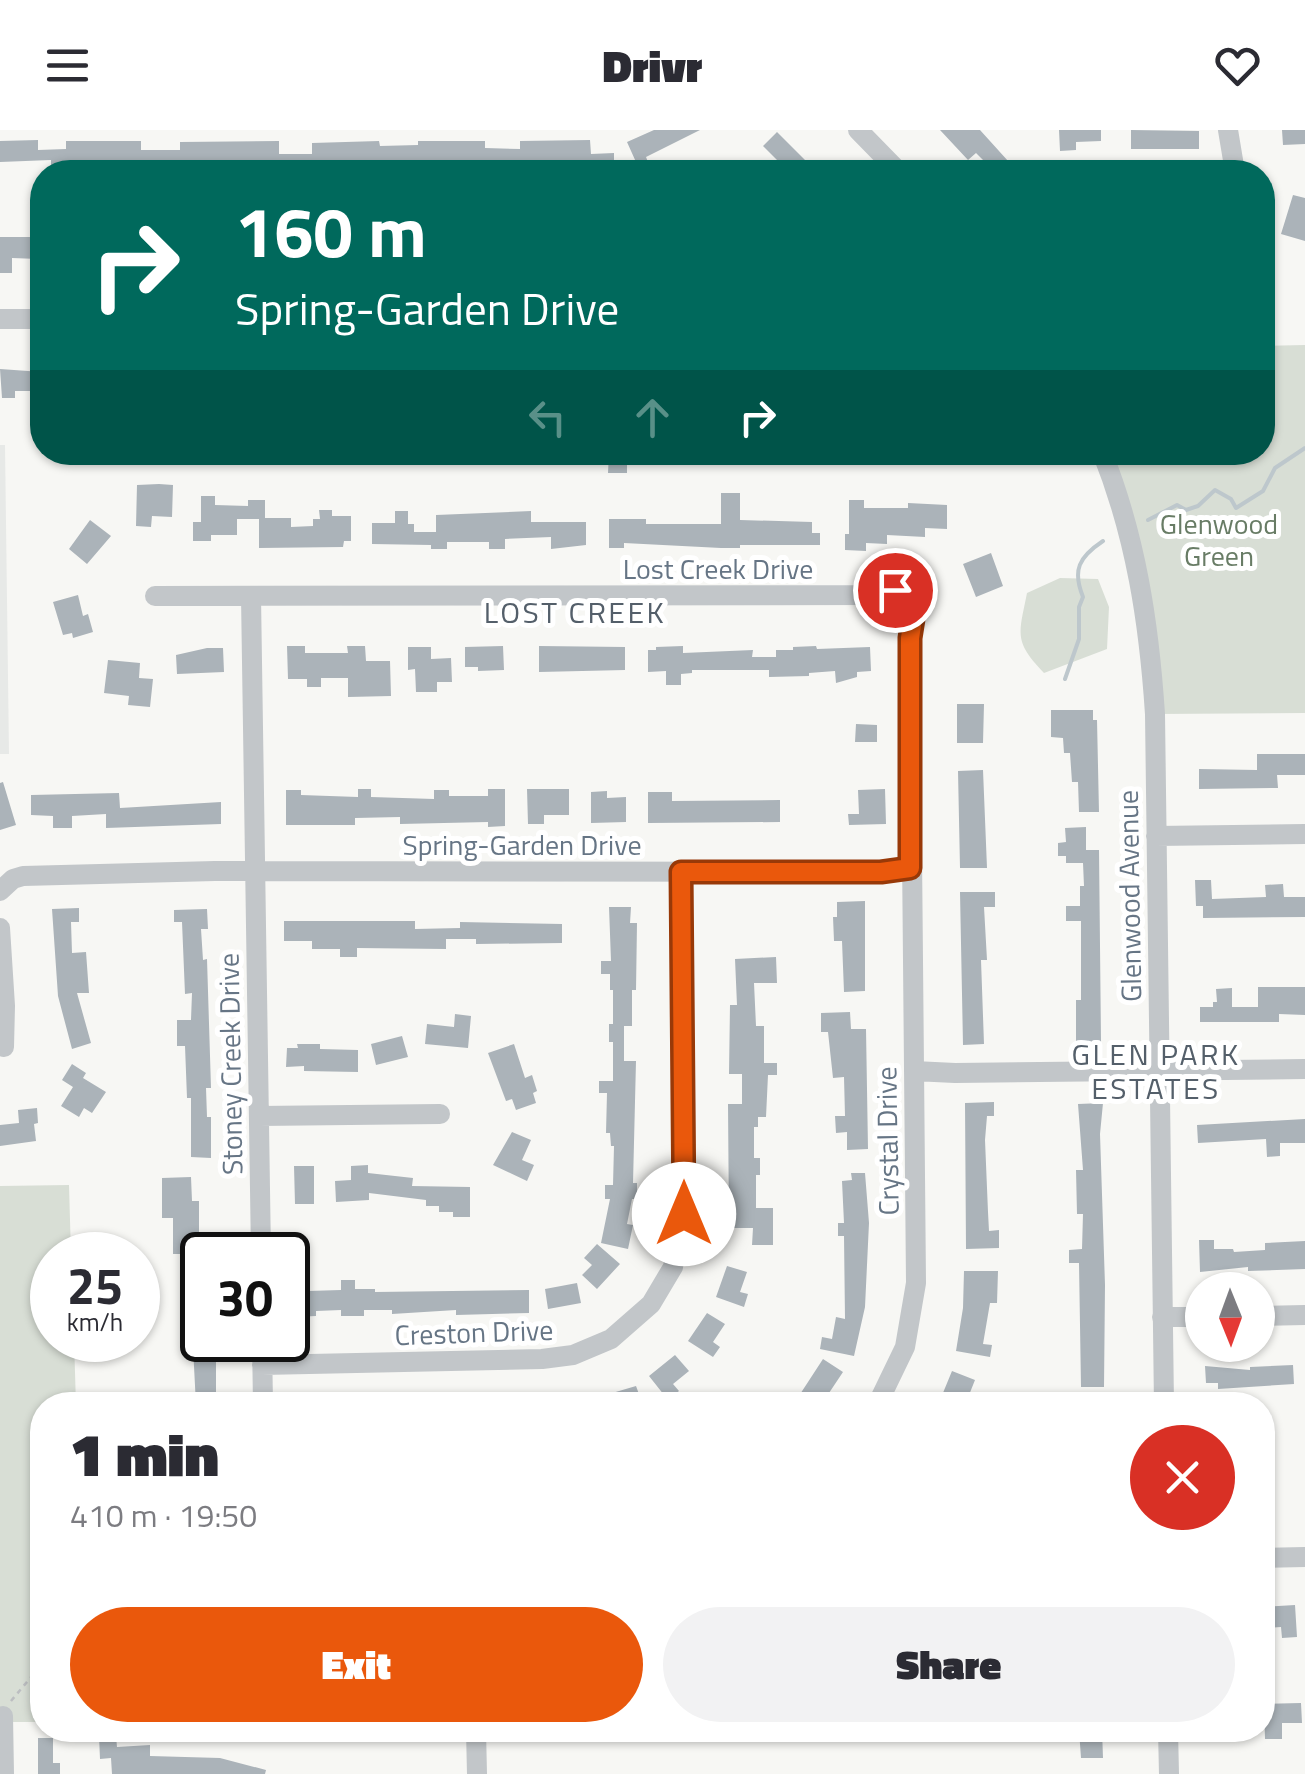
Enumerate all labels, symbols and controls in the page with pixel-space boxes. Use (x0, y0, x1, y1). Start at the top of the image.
text: Drivr (603, 31, 702, 99)
icon: menu (40, 38, 95, 93)
icon: heart (1210, 38, 1265, 93)
text: 160 m (235, 178, 427, 284)
icon: right (70, 200, 200, 330)
text: Spring-Garden Drive (235, 274, 619, 342)
icon: left (520, 390, 575, 445)
icon: ahead (625, 390, 680, 445)
icon: right (730, 390, 785, 445)
park label: Glenwood Green (1160, 502, 1278, 577)
street label: Lost Creek Drive (623, 547, 813, 590)
pin (853, 548, 938, 633)
icon: arrive (868, 563, 923, 618)
district label: LOST CREEK (484, 589, 666, 635)
street label: Glenwood Avenue (1106, 790, 1152, 1002)
street label: Spring-Garden Drive (402, 823, 642, 866)
street label: Stoney Creek Drive (207, 953, 253, 1175)
district label: GLEN PARK ESTATES (1071, 1031, 1241, 1111)
street label: Crystal Drive (864, 1066, 910, 1216)
position arrow (632, 1162, 736, 1266)
speed limit sign: 30 (180, 1232, 310, 1362)
text: 25 (67, 1247, 123, 1323)
north arrow (1185, 1272, 1275, 1362)
map controls (1185, 1272, 1275, 1362)
text: km/h (67, 1303, 123, 1341)
street label: Creston Drive (394, 1308, 554, 1356)
text: 1 min (70, 1408, 219, 1499)
button: close (1130, 1425, 1235, 1530)
text: 410 m · 19:50 (70, 1491, 257, 1539)
button: Exit (70, 1607, 643, 1722)
button: Share (663, 1607, 1235, 1722)

